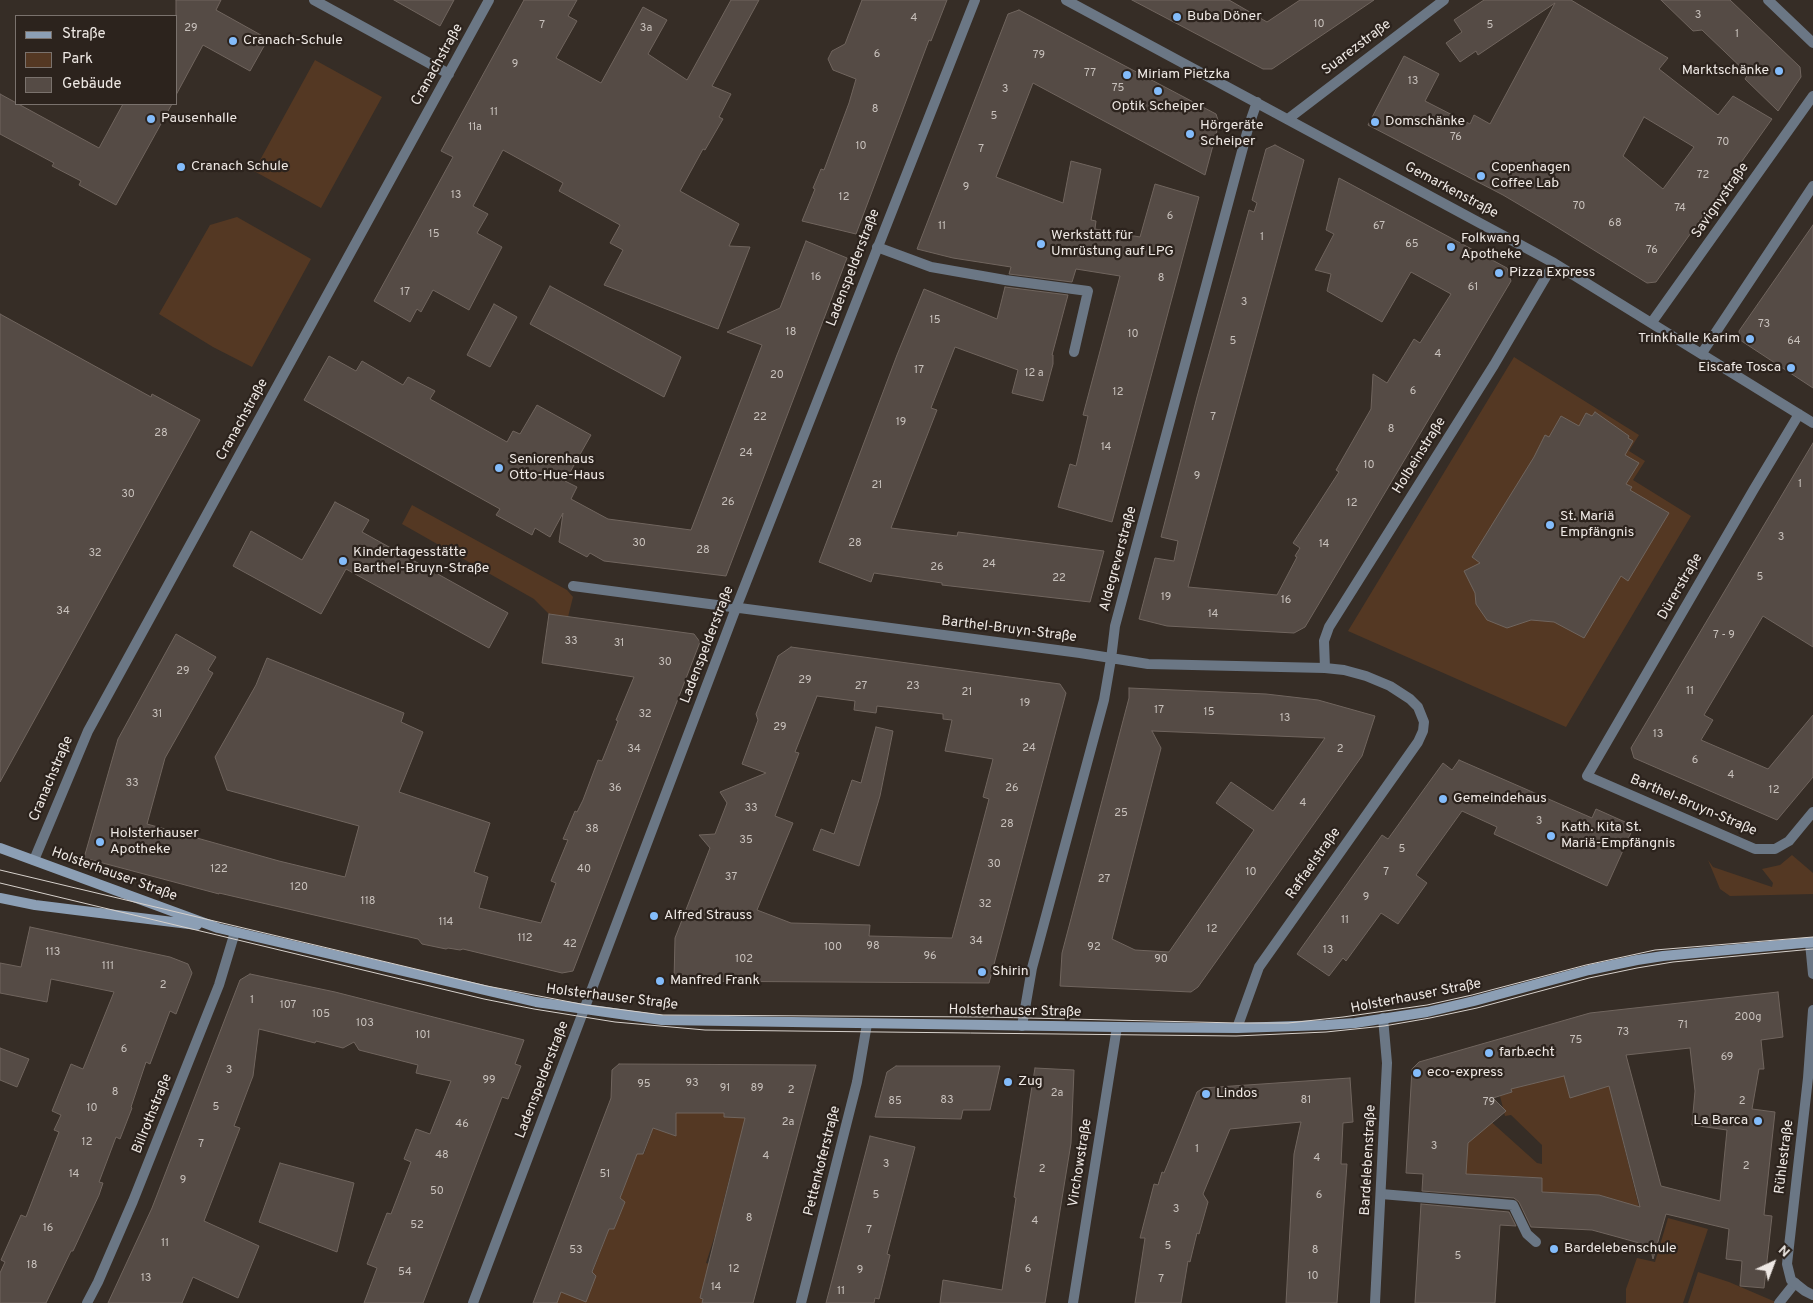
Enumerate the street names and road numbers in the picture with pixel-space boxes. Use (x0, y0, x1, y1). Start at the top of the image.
street label: Suarezstraße (1319, 17, 1395, 79)
street label: Cranachstraße (409, 21, 467, 109)
street label: Gemarkenstraße (1401, 159, 1501, 223)
street label: Savignystraße (1689, 160, 1753, 242)
street label: Ladenspelderstraße (824, 207, 884, 329)
street label: Cranachstraße (214, 376, 272, 464)
street label: Holbeinstraße (1390, 415, 1450, 497)
street label: Aldegreverstraße (1097, 505, 1141, 613)
street label: Dürerstraße (1655, 551, 1707, 623)
street label: Ladenspelderstraße (678, 584, 738, 706)
street label: Barthel-Bruyn-Straße (940, 613, 1078, 647)
street label: Cranachstraße (26, 734, 78, 824)
street label: Barthel-Bruyn-Straße (1627, 772, 1759, 840)
street label: Raffaelstraße (1283, 825, 1345, 903)
street label: Holsterhauser Straße (49, 844, 179, 906)
street label: Holsterhauser Straße (1349, 976, 1483, 1018)
street label: Holsterhauser Straße (545, 982, 679, 1014)
street label: Holsterhauser Straße (948, 1002, 1082, 1022)
street label: Ladenspelderstraße (513, 1019, 573, 1141)
street label: Billrothstraße (129, 1072, 177, 1156)
street label: Pettenkoferstraße (801, 1104, 845, 1218)
street label: Bardelebenstraße (1358, 1104, 1380, 1216)
street label: Virchowstraße (1066, 1118, 1096, 1208)
street label: Rühlestraße (1772, 1119, 1798, 1195)

